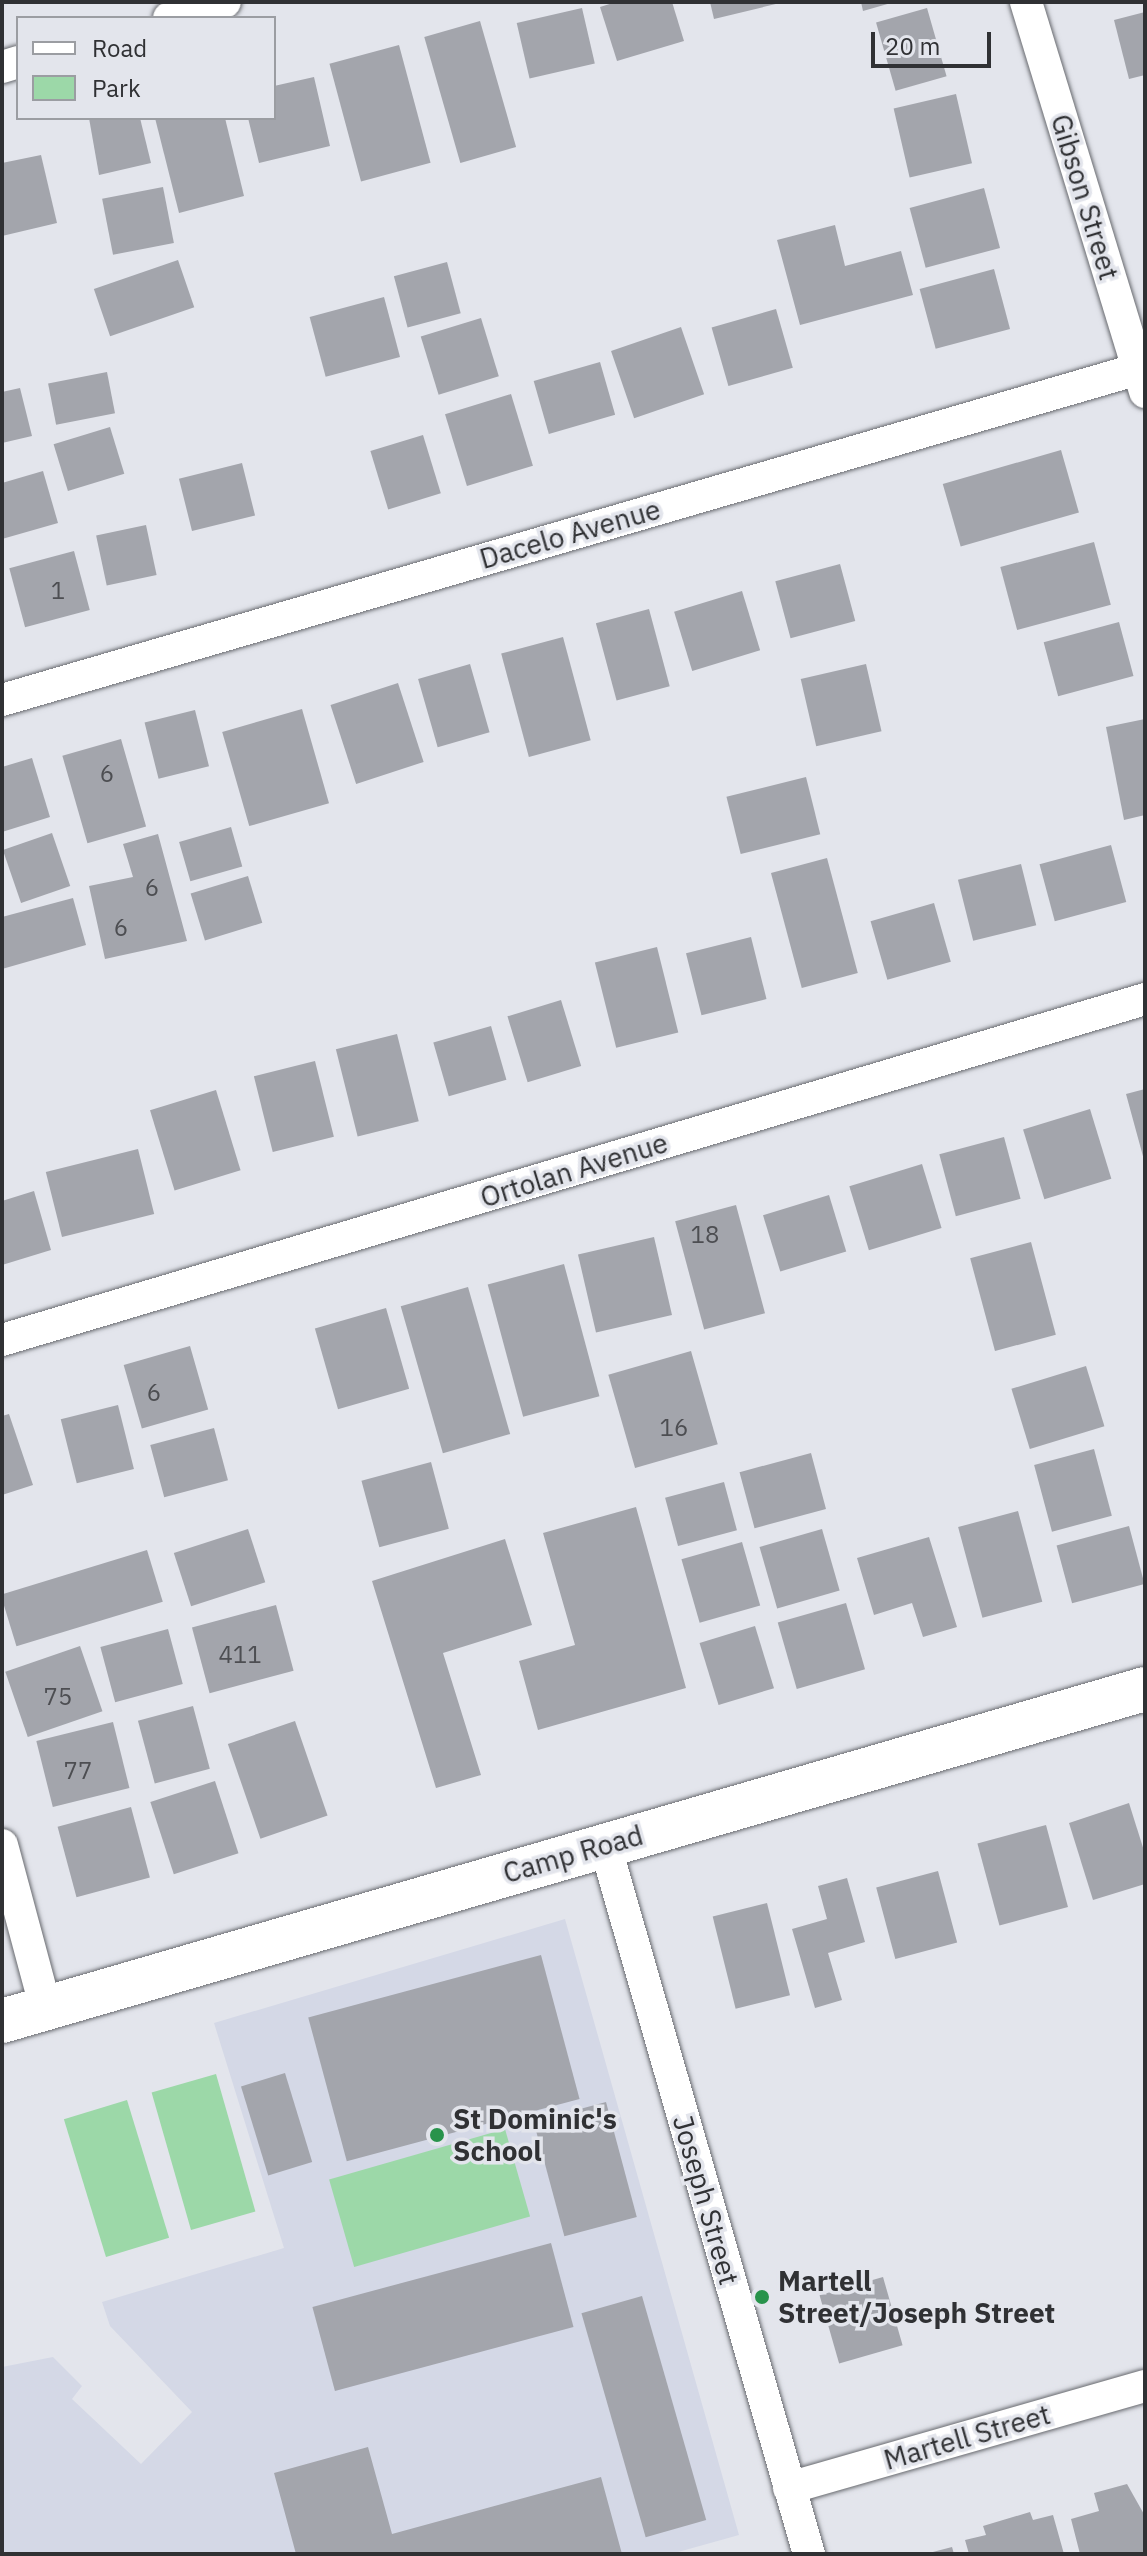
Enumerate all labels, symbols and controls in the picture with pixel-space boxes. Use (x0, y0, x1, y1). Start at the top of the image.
legend (16, 16, 276, 120)
scale bar (875, 16, 995, 66)
text: 20 m (885, 30, 940, 62)
text: Road (92, 32, 147, 64)
text: Park (92, 72, 141, 104)
street label: Gibson Street (1044, 110, 1126, 284)
street label: Dacelo Avenue (476, 492, 664, 576)
house number: 1 (51, 577, 65, 605)
house number: 6 (100, 760, 114, 788)
house number: 6 (145, 874, 159, 902)
house number: 6 (114, 914, 128, 942)
street label: Ortolan Avenue (476, 1126, 672, 1214)
house number: 18 (691, 1221, 719, 1249)
house number: 6 (147, 1379, 161, 1407)
house number: 16 (660, 1414, 688, 1442)
house number: 411 (218, 1641, 262, 1669)
house number: 75 (44, 1683, 72, 1711)
house number: 77 (64, 1757, 92, 1785)
street label: Camp Road (499, 1818, 647, 1890)
place label: St Dominic's School (453, 2102, 617, 2168)
street label: Joseph Street (666, 2111, 746, 2289)
marker: St Dominic's School (428, 2126, 446, 2144)
place label: Martell Street/Joseph Street (778, 2264, 1055, 2330)
marker: Martell Street/Joseph Street (753, 2288, 771, 2306)
street label: Martell Street (880, 2397, 1054, 2477)

